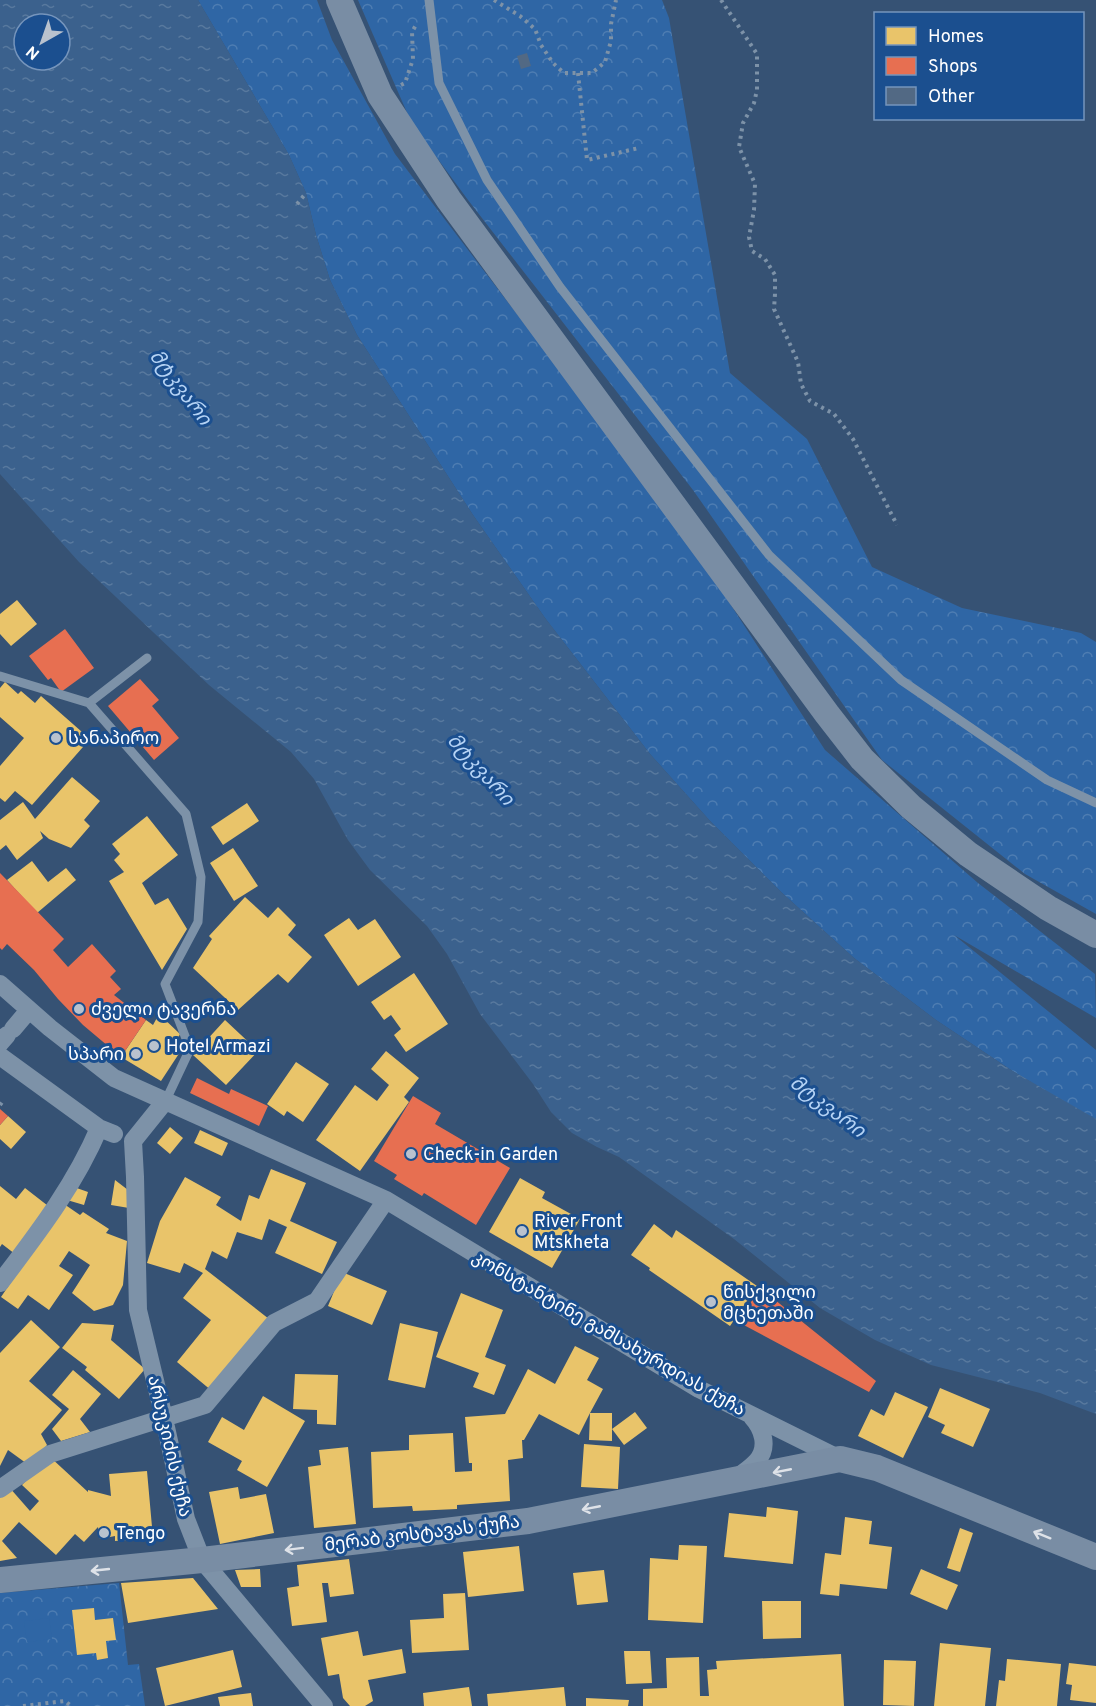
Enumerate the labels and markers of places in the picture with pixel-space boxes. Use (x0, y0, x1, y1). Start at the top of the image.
place label: სანაპირო (68, 728, 159, 751)
marker: სანაპირო (49, 731, 63, 745)
place label: ძველი ტავერნა (91, 999, 236, 1022)
marker: ძველი ტავერნა (72, 1002, 86, 1016)
place label: Hotel Armazi (166, 1036, 271, 1059)
marker: Hotel Armazi (147, 1039, 161, 1053)
place label: სპარი (68, 1044, 124, 1067)
marker: სპარი (129, 1047, 143, 1061)
place label: Check-in Garden (423, 1144, 558, 1167)
marker: Check-in Garden (404, 1147, 418, 1161)
place label: River Front Mtskheta (534, 1211, 623, 1255)
marker: River Front Mtskheta (515, 1224, 529, 1238)
place label: წისქვილი მცხეთაში (723, 1282, 816, 1326)
marker: წისქვილი მცხეთაში (704, 1295, 718, 1309)
place label: Tengo (116, 1523, 165, 1546)
marker: Tengo (97, 1526, 111, 1540)

